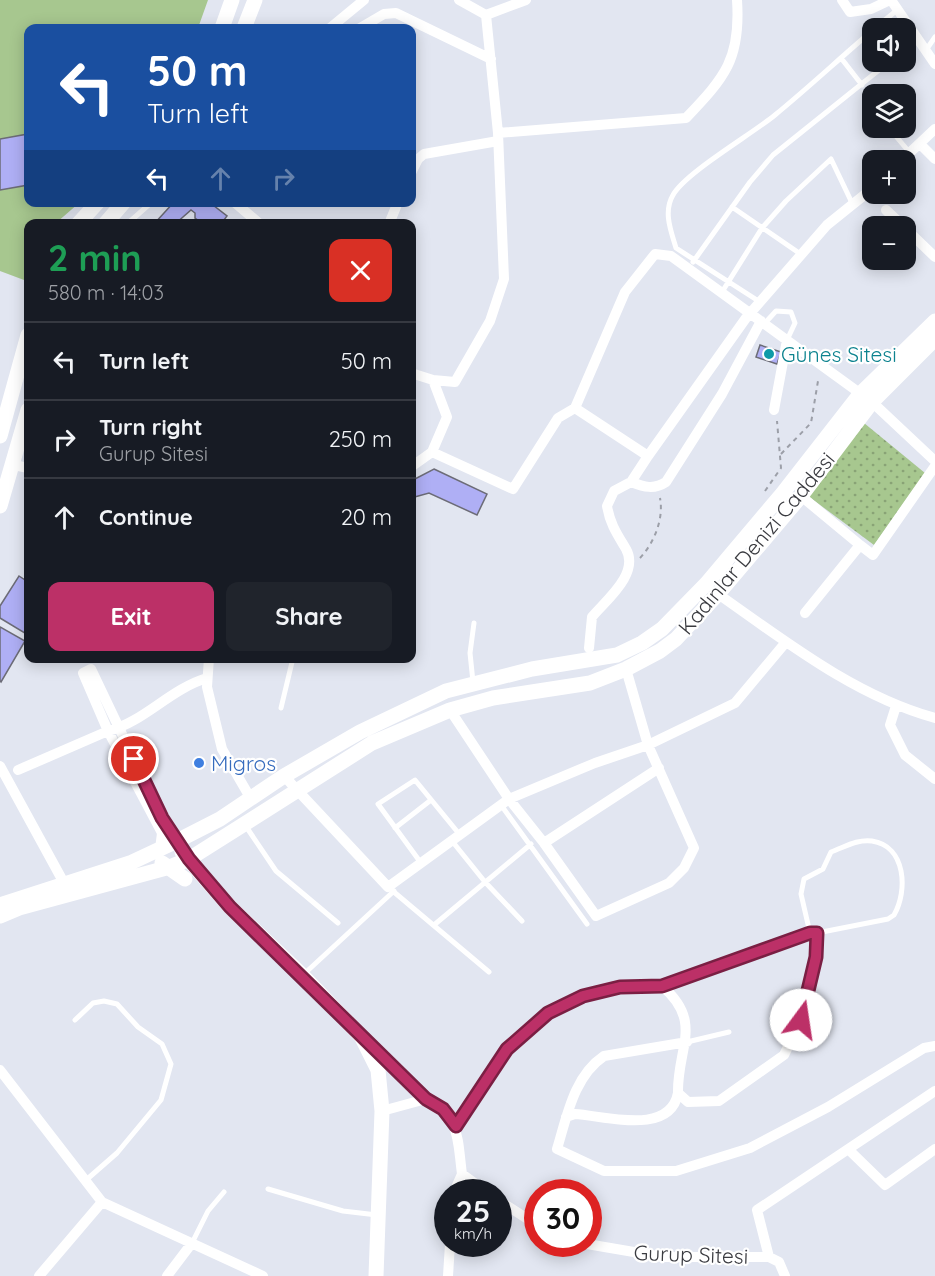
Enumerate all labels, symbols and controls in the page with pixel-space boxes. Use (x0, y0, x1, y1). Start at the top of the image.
map controls (862, 18, 916, 270)
button: sound (862, 18, 916, 72)
text: 50 m (147, 44, 247, 97)
icon: left (48, 48, 126, 126)
button: layers (862, 84, 916, 138)
text: Turn left (147, 96, 249, 130)
button: + (862, 150, 916, 204)
icon: left (141, 162, 174, 195)
icon: ahead (204, 162, 237, 195)
icon: right (267, 162, 300, 195)
button: − (862, 216, 916, 270)
text: 2 min (48, 235, 142, 280)
button: close (329, 239, 392, 302)
text: 580 m · 14:03 (48, 280, 164, 305)
place label: Günes Sitesi (781, 341, 897, 367)
icon: left (48, 345, 81, 378)
text: Turn left (99, 347, 189, 375)
text: 50 m (341, 347, 392, 375)
marker: Günes Sitesi (762, 347, 776, 361)
text: Turn right (99, 413, 203, 441)
icon: right (48, 423, 81, 456)
text: 250 m (329, 425, 392, 453)
text: Gurup Sitesi (99, 441, 208, 466)
street label: Kadınlar Denizi Caddesi (672, 447, 840, 639)
icon: ahead (48, 501, 81, 534)
text: Continue (99, 503, 193, 531)
text: 20 m (341, 503, 392, 531)
button: Exit (48, 582, 214, 651)
button: Share (226, 582, 392, 651)
pin (108, 733, 159, 784)
icon: arrive (117, 742, 150, 775)
place label: Migros (211, 750, 276, 776)
marker: Migros (192, 756, 206, 770)
position arrow (769, 988, 833, 1052)
speed limit sign: 30 (524, 1179, 602, 1257)
text: 25 (456, 1192, 490, 1230)
text: km/h (454, 1224, 492, 1243)
street label: Gurup Sitesi (633, 1239, 749, 1269)

